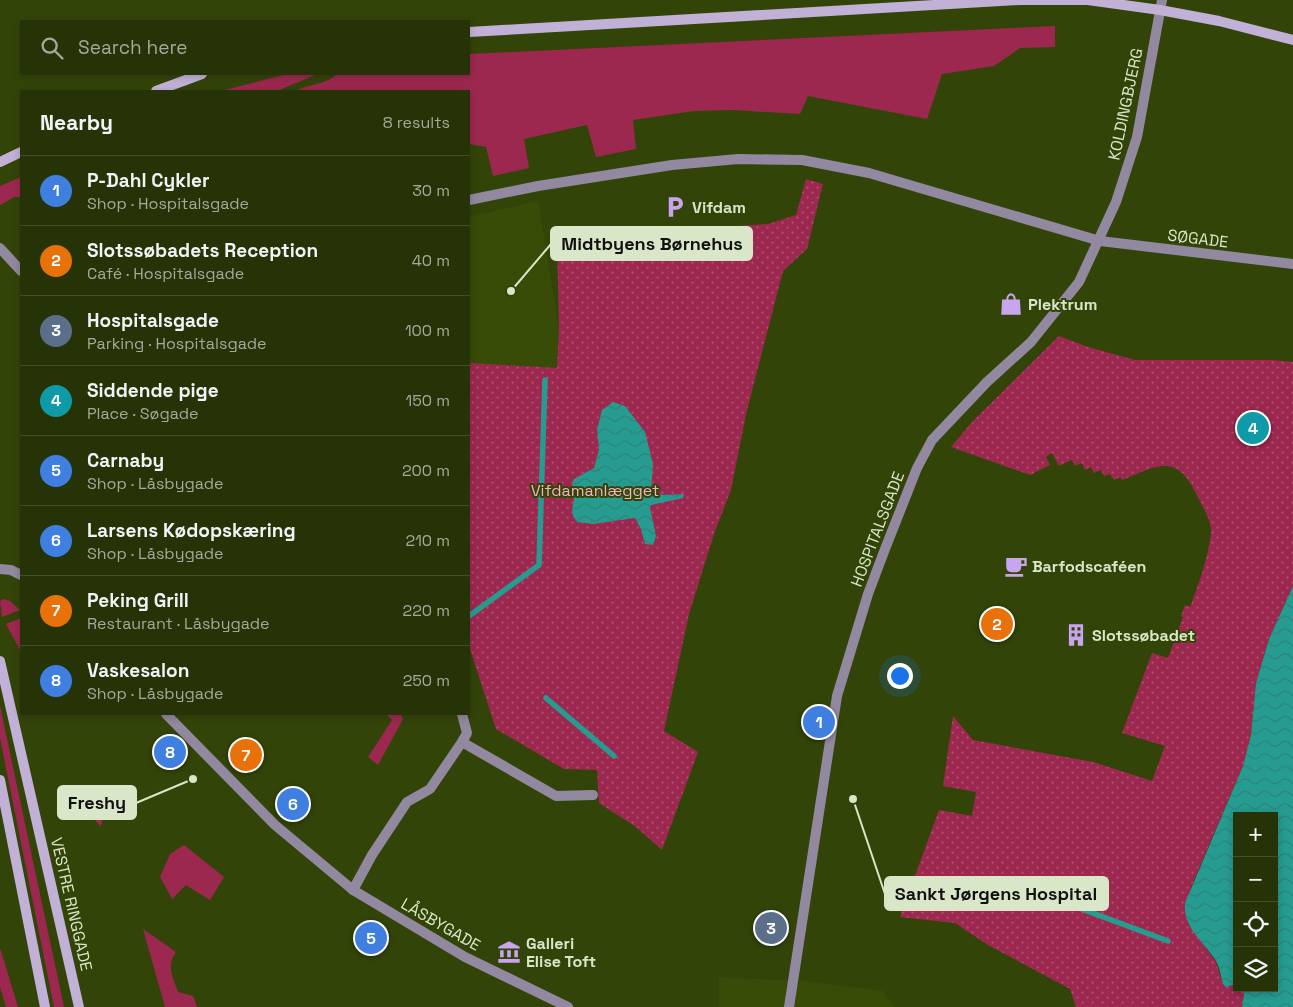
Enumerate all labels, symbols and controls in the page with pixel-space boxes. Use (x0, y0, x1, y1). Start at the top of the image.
search box (20, 20, 470, 75)
icon: search (38, 34, 66, 62)
text: Search here (78, 35, 188, 60)
street label: KOLDINGBJERG (1103, 46, 1148, 162)
text: Nearby (40, 109, 113, 136)
text: 8 results (383, 112, 450, 133)
text: P-Dahl Cykler (87, 168, 210, 193)
text: 1 (52, 180, 60, 201)
text: 30 m (412, 180, 450, 201)
text: Shop · Hospitalsgade (87, 193, 249, 214)
parking icon: Vifdam (662, 194, 688, 220)
place label: Vifdam (692, 197, 746, 218)
street label: SØGADE (1166, 224, 1229, 253)
callout: Midtbyens Børnehus (551, 227, 752, 260)
text: Midtbyens Børnehus (561, 232, 743, 255)
text: Slotssøbadets Reception (87, 238, 318, 263)
text: 2 (51, 250, 61, 271)
text: 40 m (412, 250, 450, 271)
text: Café · Hospitalsgade (87, 263, 244, 284)
shop icon: Plektrum (998, 291, 1024, 317)
place label: Plektrum (1028, 294, 1097, 315)
text: Hospitalsgade (87, 308, 219, 333)
text: 3 (51, 320, 61, 341)
text: 100 m (405, 320, 450, 341)
text: Parking · Hospitalsgade (87, 333, 266, 354)
text: Siddende pige (87, 378, 219, 403)
text: 4 (51, 390, 61, 411)
text: 150 m (406, 390, 450, 411)
text: Place · Søgade (87, 403, 199, 424)
pin: 4 (1237, 409, 1269, 447)
text: Carnaby (87, 448, 164, 473)
text: 5 (51, 460, 61, 481)
text: 200 m (402, 460, 450, 481)
street label: HOSPITALSGADE (846, 469, 909, 590)
text: Shop · Låsbygade (87, 473, 223, 494)
park label: Vifdamanlægget (531, 480, 659, 501)
text: Larsens Kødopskæring (87, 518, 296, 543)
text: 6 (51, 530, 61, 551)
text: 210 m (406, 530, 450, 551)
text: Shop · Låsbygade (87, 543, 223, 564)
cafe icon: Barfodscaféen (1003, 553, 1029, 579)
place label: Barfodscaféen (1032, 556, 1146, 577)
text: Peking Grill (87, 588, 189, 613)
text: 7 (52, 600, 60, 621)
text: 220 m (403, 600, 450, 621)
pin: 2 (981, 605, 1013, 643)
text: Restaurant · Låsbygade (87, 613, 269, 634)
building icon: Slotssøbadet (1063, 622, 1089, 648)
place label: Slotssøbadet (1092, 625, 1195, 646)
text: Vaskesalon (87, 658, 189, 683)
your location (887, 663, 913, 689)
text: 8 (51, 670, 61, 691)
text: 250 m (403, 670, 450, 691)
text: Shop · Låsbygade (87, 683, 223, 704)
pin: 1 (803, 703, 835, 741)
pin: 8 (154, 733, 186, 771)
pin: 7 (230, 736, 262, 774)
pin: 6 (277, 785, 309, 823)
callout: Freshy (58, 786, 136, 819)
text: Freshy (68, 791, 126, 814)
map controls (1233, 812, 1278, 992)
button: + (1233, 812, 1278, 857)
street label: VESTRE RINGGADE (46, 835, 97, 973)
button: − (1233, 857, 1278, 902)
callout: Sankt Jørgens Hospital (885, 877, 1108, 910)
text: Sankt Jørgens Hospital (895, 882, 1097, 905)
street label: LÅSBYGADE (397, 893, 484, 956)
button: locate (1233, 902, 1278, 947)
pin: 3 (755, 909, 787, 947)
pin: 5 (355, 919, 387, 957)
place label: Galleri Elise Toft (526, 933, 596, 972)
museum icon: Galleri Elise Toft (496, 939, 522, 965)
button: layers (1233, 947, 1278, 992)

